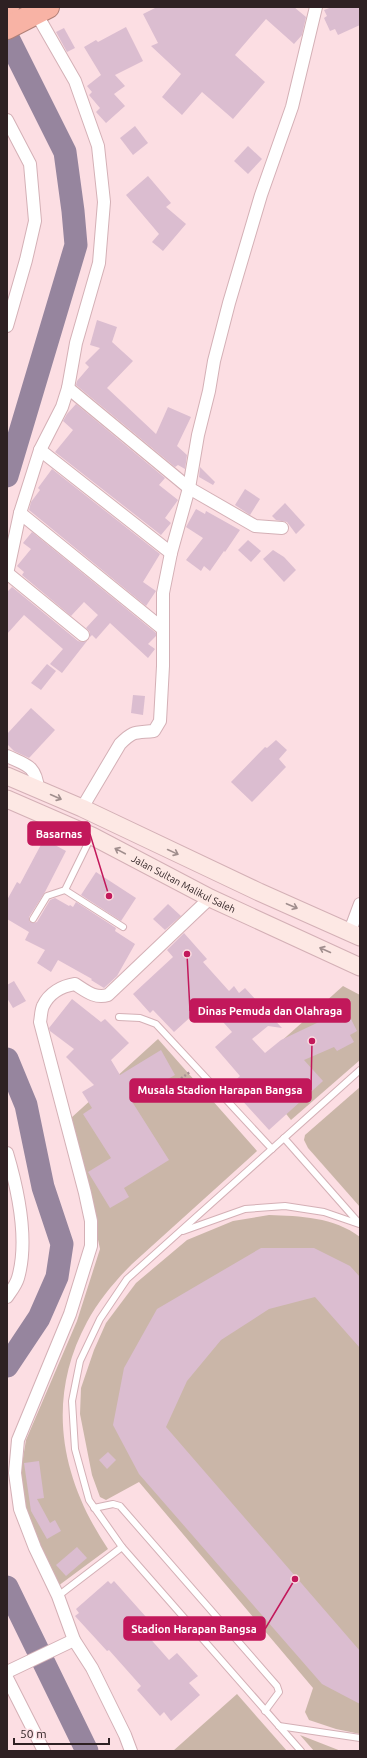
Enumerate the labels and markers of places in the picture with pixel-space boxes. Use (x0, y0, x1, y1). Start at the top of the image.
callout: Basarnas (28, 822, 90, 845)
callout: Dinas Pemuda dan Olahraga (190, 999, 350, 1022)
callout: Musala Stadion Harapan Bangsa (130, 1079, 311, 1102)
callout: Stadion Harapan Bangsa (124, 1617, 265, 1640)

